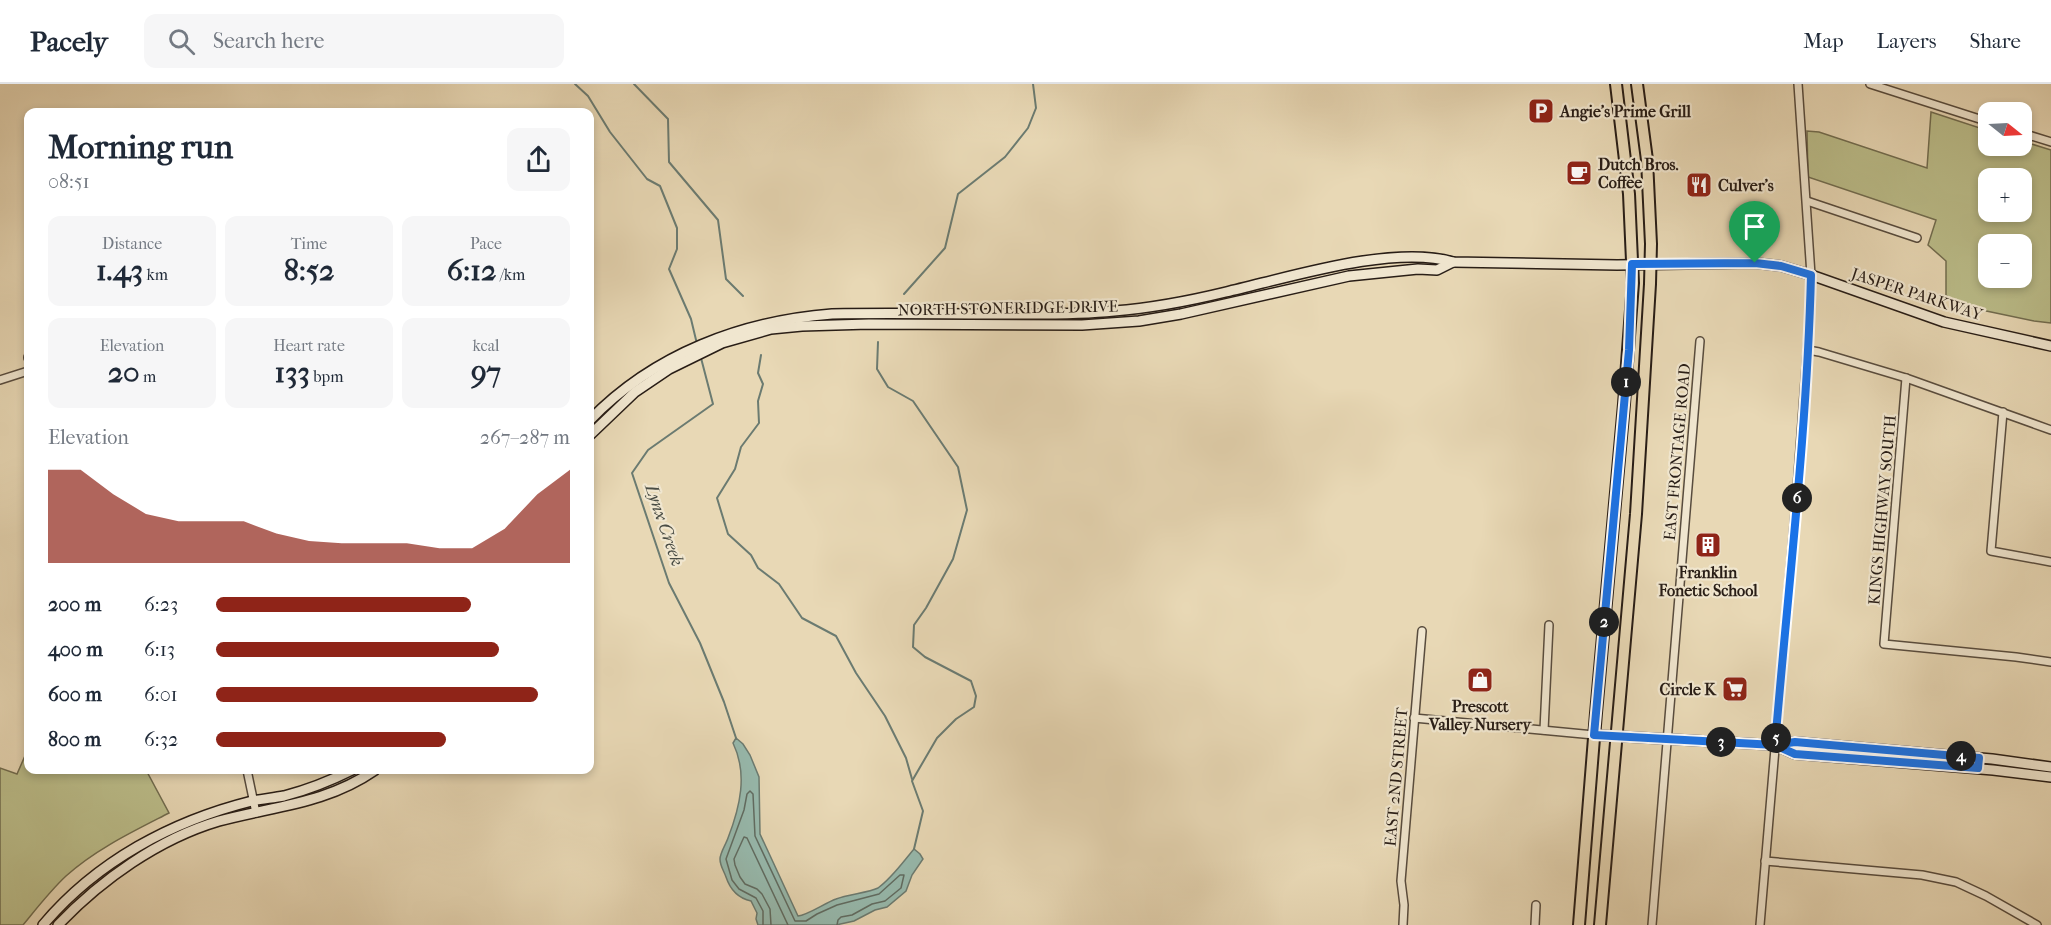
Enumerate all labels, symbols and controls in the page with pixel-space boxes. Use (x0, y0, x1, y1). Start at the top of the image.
search box (144, 14, 564, 68)
text: Pacely (30, 25, 108, 58)
icon: search (165, 25, 198, 58)
text: Search here (213, 28, 324, 54)
text: Map (1803, 29, 1844, 53)
text: Layers (1877, 29, 1936, 53)
text: Share (1969, 29, 2021, 53)
parking icon: Angie's Prime Grill (1526, 96, 1556, 126)
place label: Angie's Prime Grill (1559, 102, 1692, 122)
north arrow (1978, 102, 2032, 156)
map controls (1978, 102, 2032, 288)
text: Morning run (48, 128, 233, 167)
button: share (507, 128, 570, 191)
place label: Dutch Bros. Coffee (1598, 155, 1679, 192)
cafe icon: Dutch Bros. Coffee (1564, 158, 1594, 188)
button: + (1978, 168, 2032, 222)
text: 08:51 (48, 170, 90, 193)
restaurant icon: Culver's (1684, 170, 1714, 200)
place label: Culver's (1718, 176, 1774, 195)
pin (1729, 201, 1780, 263)
icon: arrive (1738, 210, 1771, 243)
text: Distance (102, 234, 162, 253)
text: Time (291, 234, 327, 253)
text: Pace (470, 234, 502, 253)
button: − (1978, 234, 2032, 288)
text: 1.43 (96, 253, 143, 288)
text: 8:52 (284, 253, 334, 288)
text: 6:12 (447, 253, 496, 288)
street label: JASPER PARKWAY (1847, 263, 1986, 324)
text: km (143, 265, 168, 284)
text: /km (496, 265, 525, 284)
street label: NORTH STONERIDGE DRIVE (898, 297, 1119, 319)
text: Elevation (100, 336, 164, 355)
text: Heart rate (273, 336, 345, 355)
text: kcal (473, 336, 499, 355)
text: 20 (108, 355, 140, 390)
text: 133 (274, 355, 310, 390)
text: 97 (471, 355, 501, 390)
street label: EAST FRONTAGE ROAD (1660, 363, 1694, 541)
text: m (140, 367, 156, 386)
text: bpm (310, 367, 344, 386)
pin: 1 (1611, 367, 1641, 397)
text: 1 (1623, 372, 1629, 391)
street label: KINGS HIGHWAY SOUTH (1864, 414, 1900, 606)
text: Elevation (48, 426, 129, 449)
text: 267–287 m (480, 426, 570, 449)
water label: Lynx Creek (640, 479, 688, 569)
pin: 6 (1782, 483, 1812, 513)
text: 6 (1793, 488, 1801, 507)
building icon: Franklin Fonetic School (1693, 530, 1723, 560)
place label: Franklin Fonetic School (1657, 563, 1758, 600)
text: 200 m (48, 593, 101, 616)
text: 6:23 (144, 593, 178, 616)
pin: 2 (1589, 607, 1619, 637)
text: 2 (1600, 612, 1608, 631)
text: 400 m (48, 638, 103, 661)
text: 6:13 (144, 638, 175, 661)
shop icon: Prescott Valley Nursery (1465, 665, 1495, 695)
supermarket icon: Circle K (1720, 674, 1750, 704)
place label: Circle K (1660, 680, 1717, 699)
text: 600 m (48, 683, 102, 706)
text: 6:01 (144, 683, 178, 706)
place label: Prescott Valley Nursery (1428, 697, 1532, 735)
street label: EAST 2ND STREET (1380, 706, 1412, 847)
pin: 5 (1761, 723, 1791, 753)
pin: 3 (1706, 727, 1736, 757)
text: 800 m (48, 728, 101, 751)
text: 6:32 (144, 728, 178, 751)
text: 5 (1773, 728, 1779, 747)
text: 3 (1718, 732, 1724, 751)
pin: 4 (1946, 741, 1976, 771)
text: 4 (1956, 746, 1966, 765)

